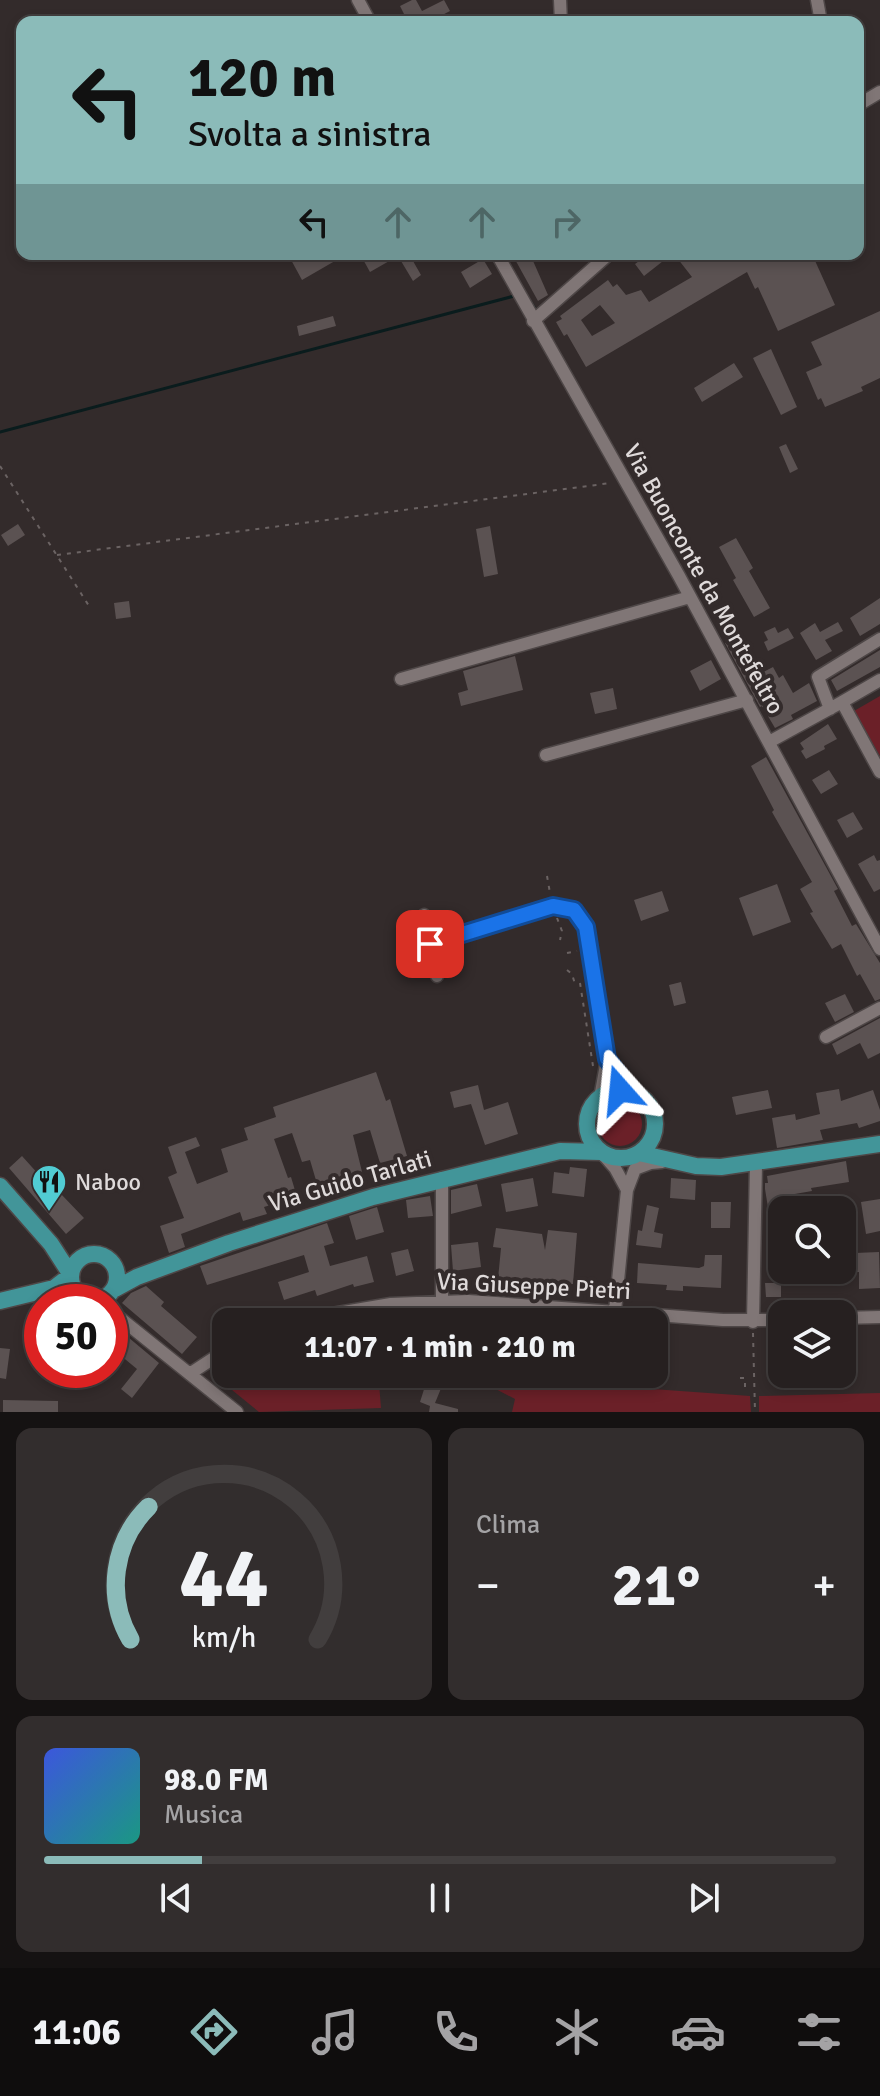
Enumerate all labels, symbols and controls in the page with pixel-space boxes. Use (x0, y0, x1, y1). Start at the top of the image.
text: 120 m (188, 43, 336, 112)
icon: left (56, 48, 160, 152)
text: Svolta a sinistra (188, 112, 431, 157)
icon: left (292, 200, 336, 244)
icon: ahead (376, 200, 420, 244)
icon: ahead (460, 200, 504, 244)
icon: right (544, 200, 588, 244)
street label: Via Buonconte da Montefeltro (617, 439, 791, 719)
pin (396, 910, 464, 978)
icon: arrive (408, 922, 452, 966)
position arrow (578, 1048, 662, 1132)
street label: Via Guido Tarlati (265, 1143, 435, 1219)
restaurant icon: Naboo (30, 1163, 68, 1213)
place label: Naboo (75, 1167, 141, 1197)
map controls (768, 1196, 856, 1388)
button: search (768, 1196, 856, 1284)
street label: Via Giuseppe Pietri (436, 1266, 632, 1306)
speed limit sign: 50 (24, 1284, 128, 1388)
button: layers (768, 1300, 856, 1388)
text: 11:07 · 1 min · 210 m (304, 1329, 576, 1366)
text: Clima (476, 1509, 540, 1541)
text: 44 (179, 1528, 269, 1630)
text: 21° (612, 1549, 700, 1623)
text: − (476, 1559, 500, 1613)
text: + (812, 1559, 836, 1613)
text: km/h (192, 1620, 256, 1655)
text: 98.0 FM (164, 1762, 269, 1799)
text: Musica (164, 1799, 243, 1831)
icon: previous (154, 1876, 198, 1920)
icon: pause (418, 1876, 462, 1920)
icon: next (682, 1876, 726, 1920)
icon: directions (186, 2004, 242, 2060)
icon: music (307, 2004, 363, 2060)
icon: phone (428, 2004, 484, 2060)
icon: climate (549, 2004, 605, 2060)
icon: car (670, 2004, 726, 2060)
icon: filters (791, 2004, 847, 2060)
text: 11:06 (33, 2010, 121, 2055)

